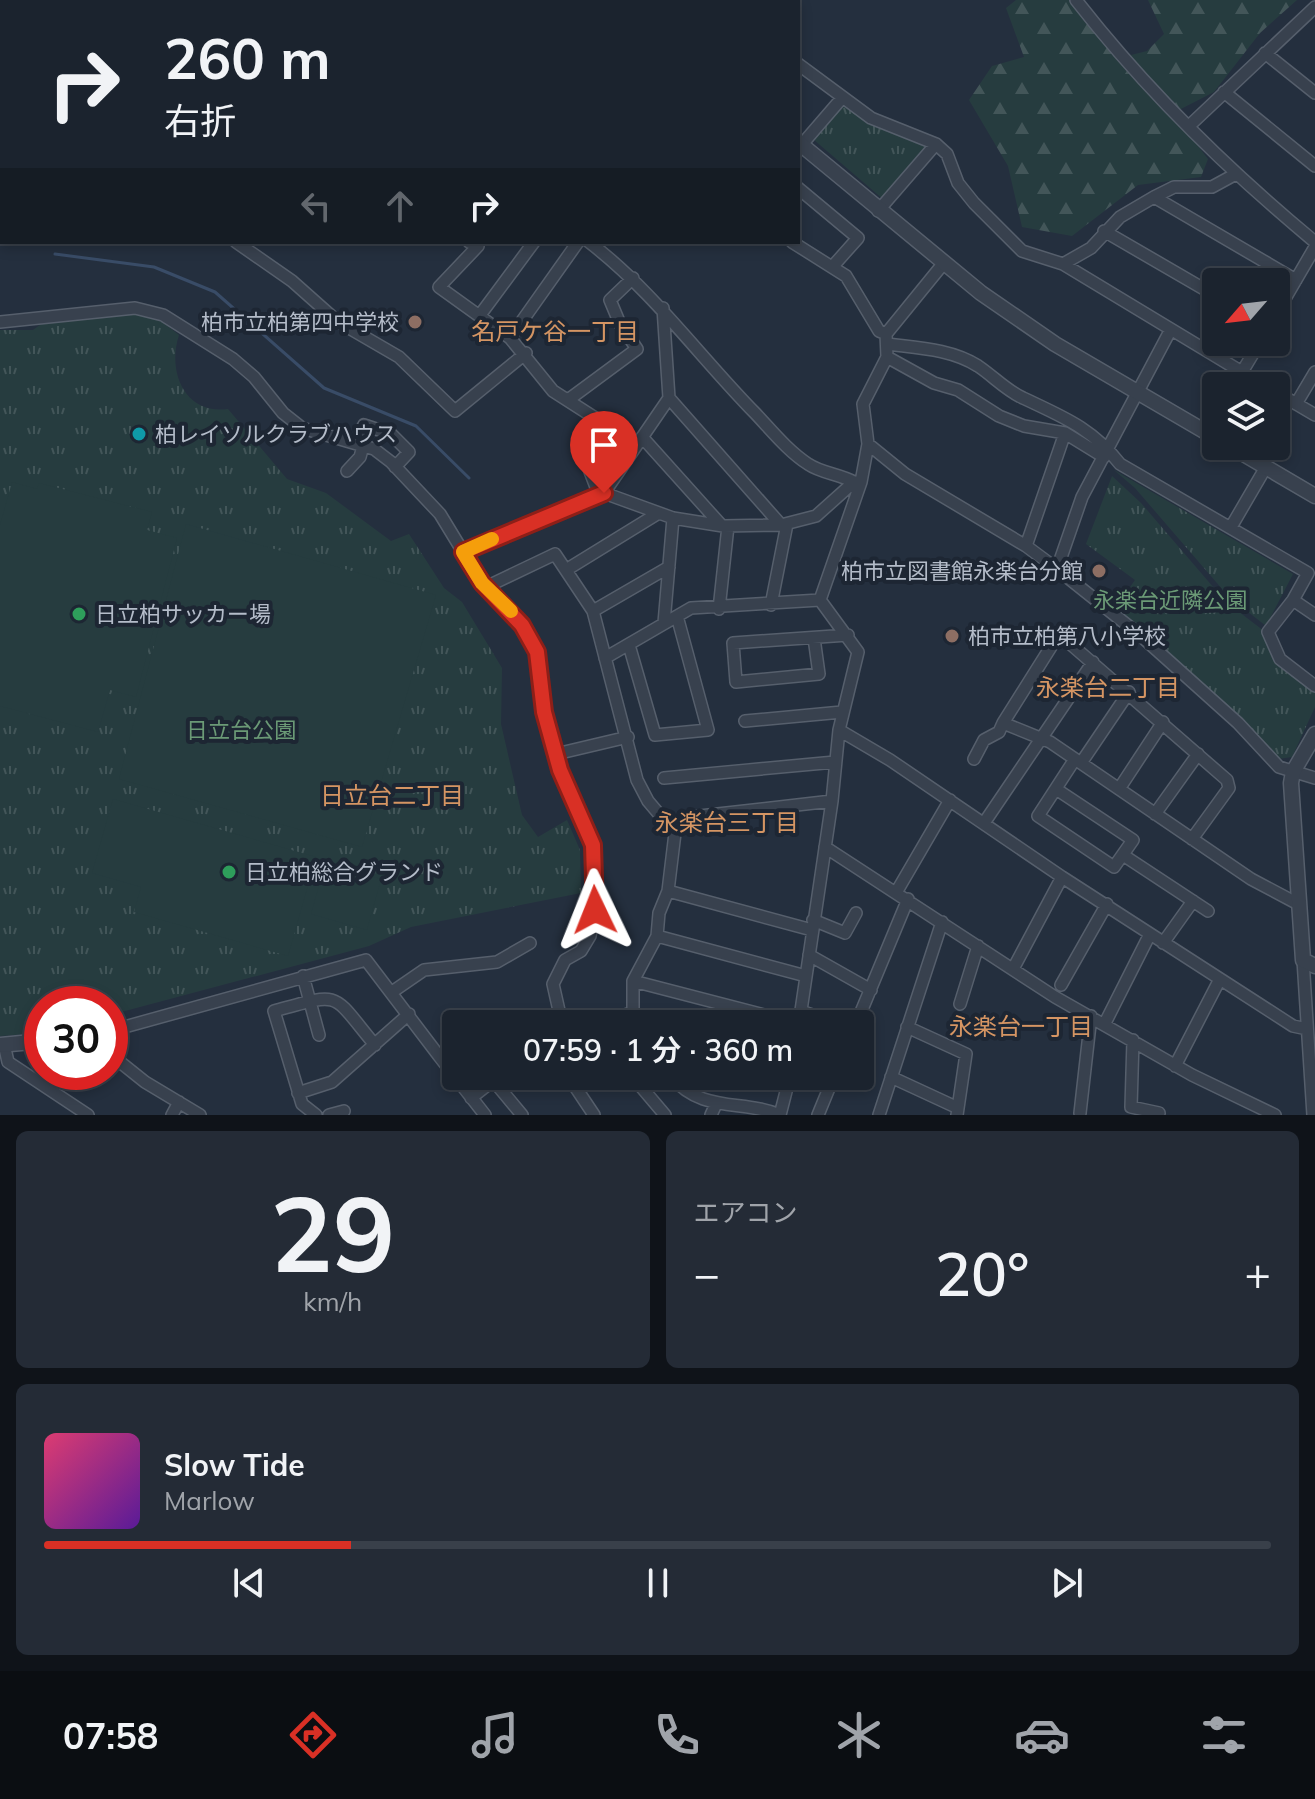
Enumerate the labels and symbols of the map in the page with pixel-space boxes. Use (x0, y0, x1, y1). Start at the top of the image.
north arrow (1202, 268, 1290, 356)
place label: 柏市立柏第四中学校 (201, 308, 399, 336)
marker: 柏市立柏第四中学校 (406, 313, 424, 331)
district label: 名戸ケ谷一丁目 (471, 316, 639, 346)
pin (570, 411, 638, 493)
place label: 柏レイソルクラブハウス (155, 420, 397, 448)
marker: 柏レイソルクラブハウス (130, 425, 148, 443)
place label: 柏市立図書館永楽台分館 (841, 557, 1083, 585)
marker: 柏市立図書館永楽台分館 (1090, 562, 1108, 580)
park label: 永楽台近隣公園 (1093, 586, 1247, 614)
place label: 日立柏サッカー場 (95, 600, 271, 628)
marker: 日立柏サッカー場 (70, 605, 88, 623)
place label: 柏市立柏第八小学校 (968, 622, 1166, 650)
marker: 柏市立柏第八小学校 (943, 627, 961, 645)
district label: 永楽台二丁目 (1036, 672, 1180, 702)
park label: 日立台公園 (186, 716, 296, 744)
district label: 日立台二丁目 (320, 780, 464, 810)
district label: 永楽台三丁目 (655, 807, 799, 837)
place label: 日立柏総合グランド (245, 858, 443, 886)
marker: 日立柏総合グランド (220, 863, 238, 881)
position arrow (553, 868, 637, 952)
speed limit sign: 30 (24, 986, 128, 1090)
district label: 永楽台一丁目 (949, 1011, 1093, 1041)

